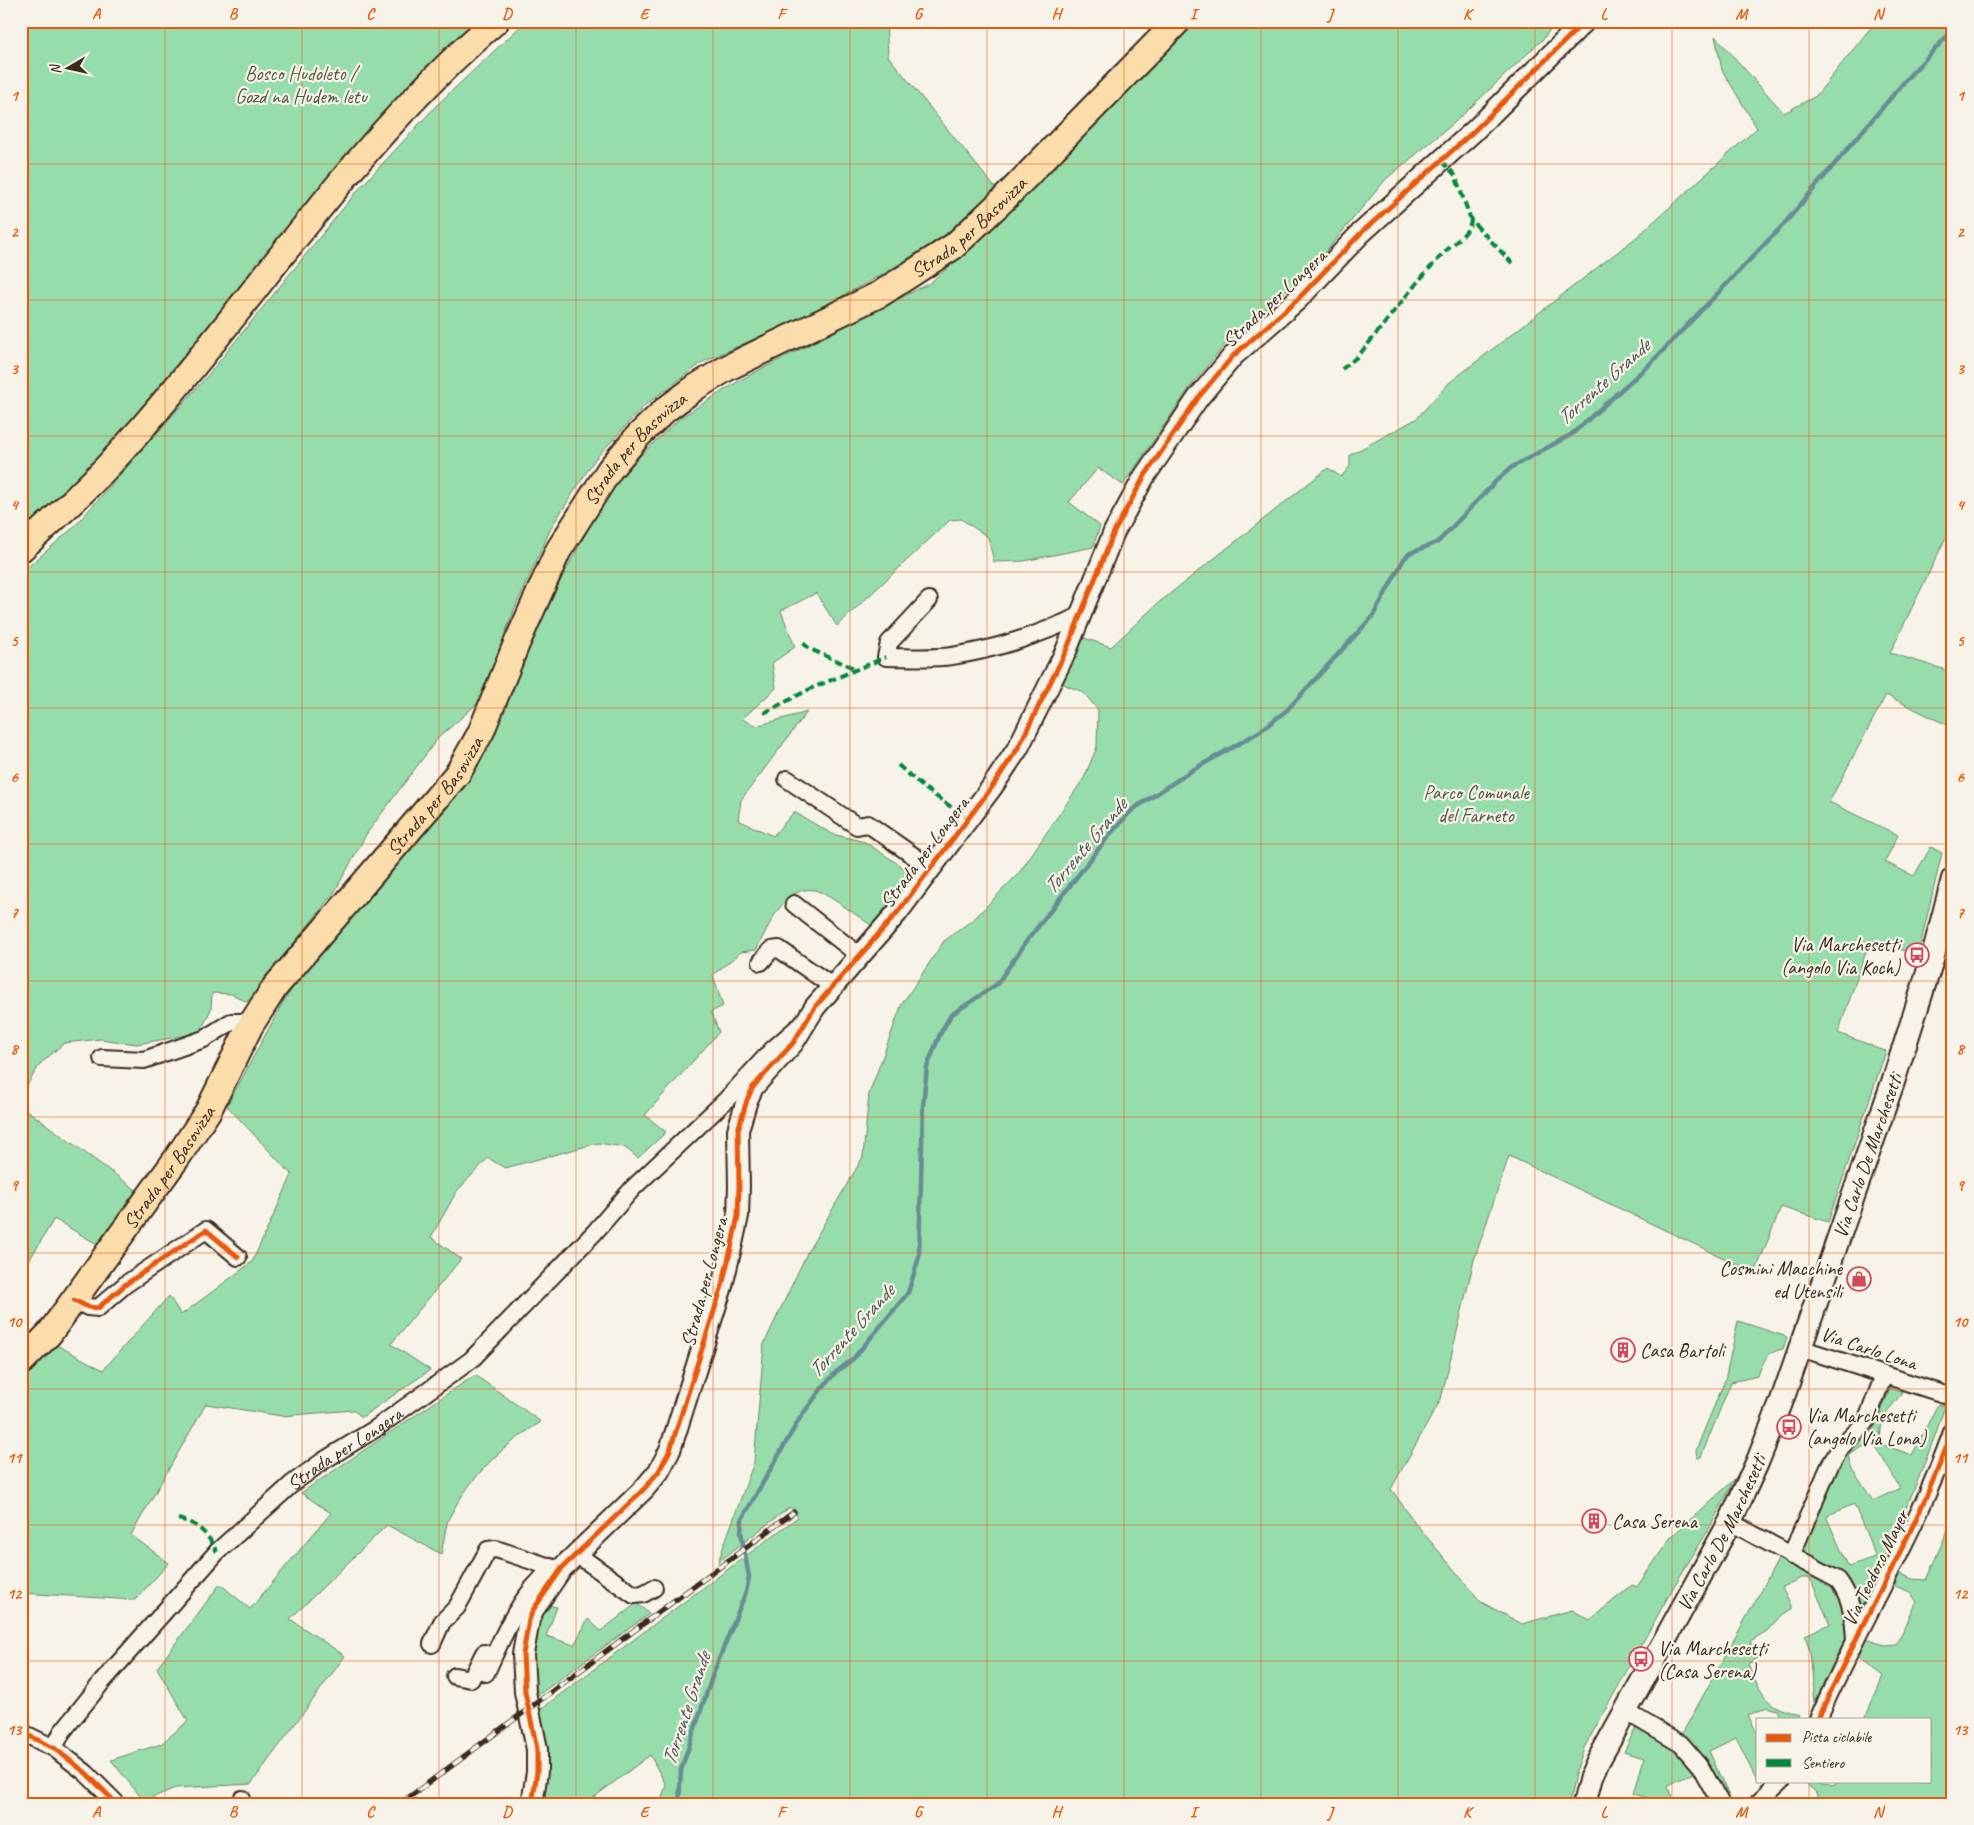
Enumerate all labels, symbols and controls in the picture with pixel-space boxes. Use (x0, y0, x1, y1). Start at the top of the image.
text: A (92, 4, 102, 24)
text: B (229, 4, 239, 24)
text: C (366, 4, 376, 24)
text: D (502, 4, 513, 24)
text: E (640, 4, 651, 24)
text: F (777, 4, 788, 24)
text: G (914, 4, 924, 24)
text: H (1051, 4, 1063, 24)
text: I (1190, 4, 1200, 24)
text: J (1326, 4, 1335, 24)
text: K (1463, 4, 1475, 24)
text: L (1601, 4, 1609, 24)
text: M (1735, 4, 1749, 24)
text: N (1873, 4, 1886, 24)
north arrow (42, 42, 92, 92)
park label: Bosco Hudoleto / Gozd na Hudem letu (235, 61, 368, 109)
text: N (46, 62, 65, 76)
text: 1 (10, 86, 19, 106)
text: 1 (1956, 86, 1965, 106)
street label: Strada per Basovizza (906, 171, 1033, 284)
text: 2 (10, 222, 19, 242)
text: 2 (1956, 222, 1965, 242)
street label: Strada per Longera (1217, 243, 1333, 353)
water label: Torrente Grande (1551, 331, 1657, 431)
text: 3 (10, 359, 19, 379)
text: 3 (1956, 359, 1965, 379)
street label: Strada per Basovizza (578, 386, 692, 510)
text: 4 (10, 495, 19, 515)
text: 4 (1956, 495, 1965, 515)
text: 5 (11, 631, 20, 651)
text: 5 (1957, 631, 1966, 651)
street label: Strada per Basovizza (381, 731, 489, 861)
text: 6 (10, 767, 19, 787)
text: 6 (1956, 767, 1965, 787)
park label: Parco Comunale del Farneto (1423, 780, 1530, 828)
street label: Strada per Longera (874, 790, 976, 913)
water label: Torrente Grande (1037, 790, 1135, 899)
text: 7 (10, 903, 19, 923)
text: 7 (1956, 903, 1965, 923)
place label: Via Marchesetti (angolo Via Koch) (1781, 932, 1902, 980)
bus stop icon: Via Marchesetti (angolo Via Koch) (1904, 942, 1930, 968)
text: 8 (10, 1039, 19, 1059)
text: 8 (1956, 1039, 1965, 1059)
street label: Via Carlo De Marchesetti (1828, 1068, 1909, 1241)
street label: Strada per Basovizza (118, 1100, 222, 1234)
text: 9 (10, 1175, 19, 1195)
text: 9 (1956, 1175, 1965, 1195)
street label: Strada per Longera (675, 1213, 734, 1350)
place label: Cosmini Macchine ed Utensili (1720, 1256, 1844, 1304)
shop icon: Cosmini Macchine ed Utensili (1846, 1266, 1872, 1292)
water label: Torrente Grande (802, 1277, 902, 1383)
text: 10 (7, 1312, 23, 1332)
text: 10 (1953, 1312, 1969, 1332)
street label: Via Carlo Lona (1818, 1321, 1922, 1376)
building icon: Casa Bartoli (1610, 1337, 1636, 1363)
place label: Casa Bartoli (1640, 1338, 1727, 1363)
street label: Strada per Longera (282, 1401, 409, 1496)
place label: Via Marchesetti (angolo Via Lona) (1806, 1403, 1927, 1451)
bus stop icon: Via Marchesetti (angolo Via Lona) (1776, 1414, 1802, 1440)
text: 11 (7, 1448, 23, 1468)
text: 11 (1953, 1448, 1969, 1468)
street label: Via Carlo De Marchesetti (1671, 1449, 1773, 1615)
street label: Via Teodoro Mayer (1837, 1505, 1915, 1630)
building icon: Casa Serena (1581, 1508, 1607, 1534)
place label: Casa Serena (1612, 1509, 1699, 1534)
text: 12 (7, 1584, 23, 1604)
text: 12 (1953, 1584, 1969, 1604)
place label: Via Marchesetti (Casa Serena) (1658, 1636, 1769, 1684)
water label: Torrente Grande (656, 1646, 717, 1769)
bus stop icon: Via Marchesetti (Casa Serena) (1628, 1646, 1654, 1672)
legend (1756, 1718, 1932, 1782)
text: 13 (7, 1720, 23, 1740)
text: 13 (1953, 1720, 1969, 1740)
text: Pista ciclabile (1802, 1728, 1872, 1747)
text: Sentiero (1802, 1754, 1845, 1773)
text: A (92, 1802, 102, 1822)
text: B (229, 1802, 239, 1822)
text: C (366, 1802, 376, 1822)
text: D (502, 1802, 513, 1822)
text: E (640, 1802, 651, 1822)
text: F (777, 1802, 788, 1822)
text: G (914, 1802, 924, 1822)
text: H (1051, 1802, 1063, 1822)
text: I (1190, 1802, 1200, 1822)
text: J (1326, 1802, 1335, 1822)
text: K (1463, 1802, 1475, 1822)
text: L (1601, 1802, 1609, 1822)
text: M (1735, 1802, 1749, 1822)
text: N (1873, 1802, 1886, 1822)

